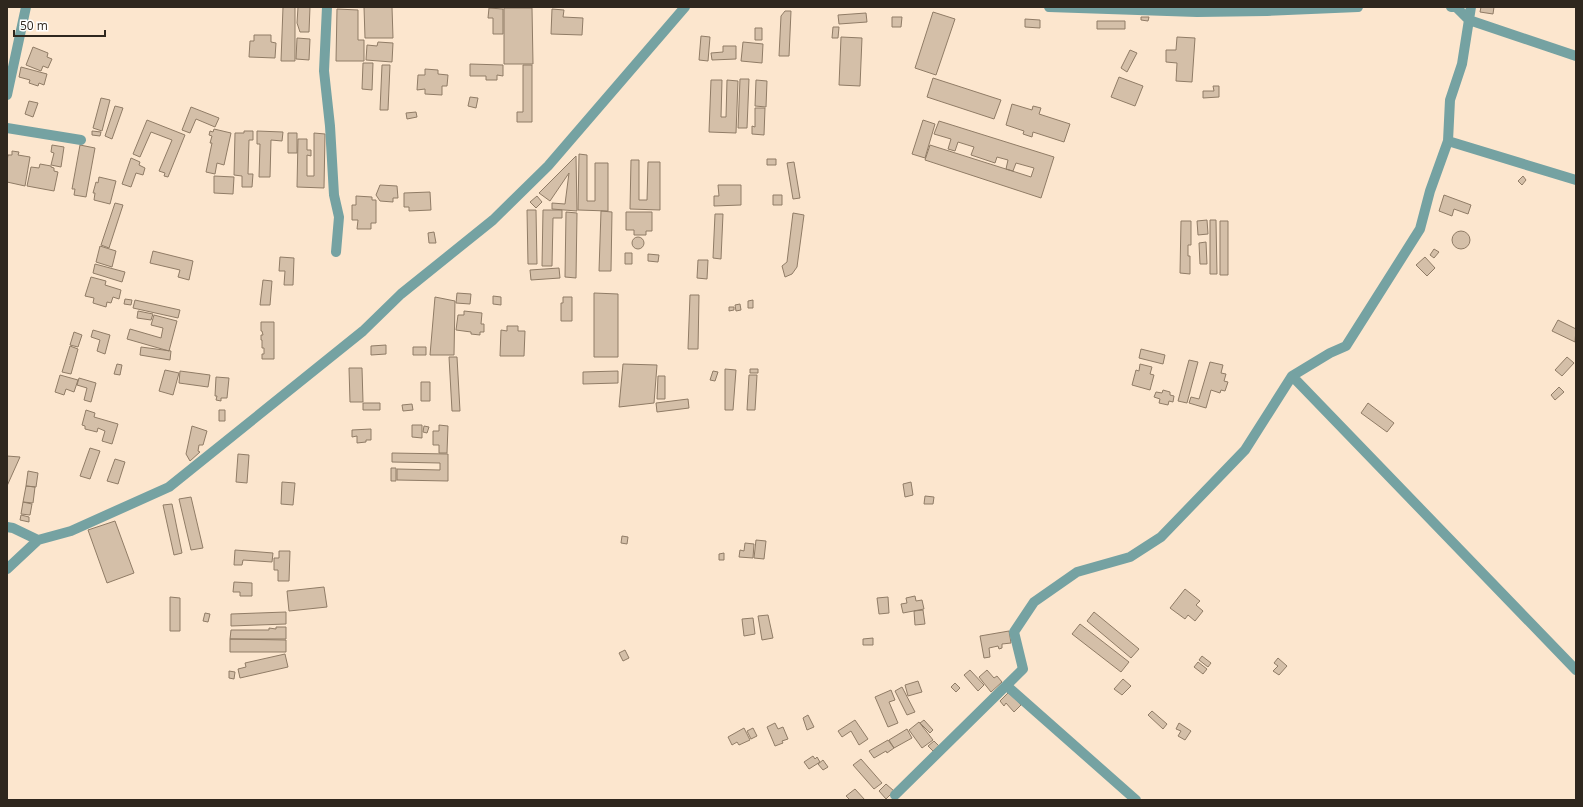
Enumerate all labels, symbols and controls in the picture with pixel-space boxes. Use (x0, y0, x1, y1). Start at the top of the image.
scale bar (14, 12, 105, 38)
text: 50 m (20, 17, 48, 34)

